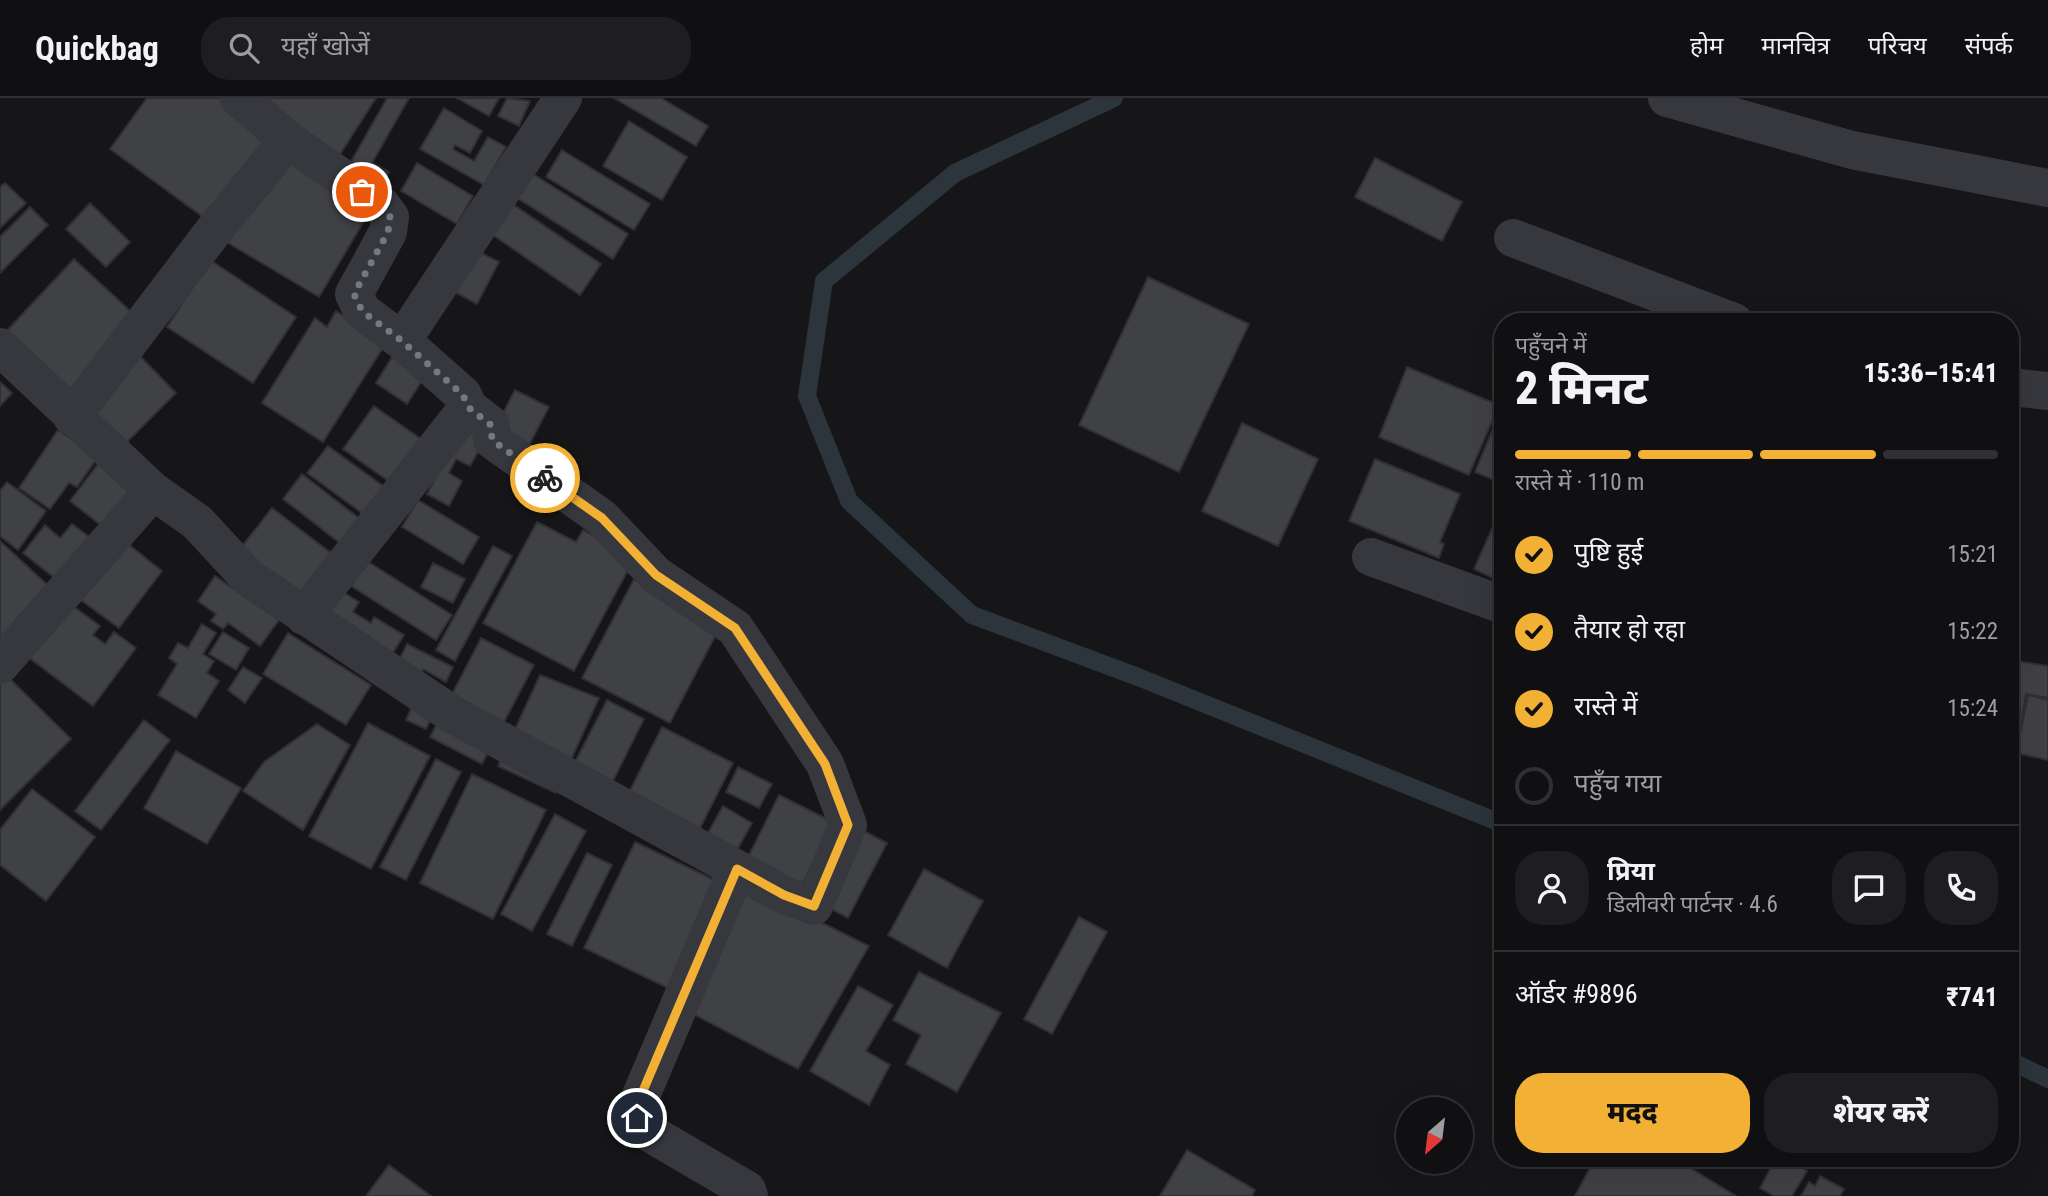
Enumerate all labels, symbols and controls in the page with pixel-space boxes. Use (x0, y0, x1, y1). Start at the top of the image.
search box (201, 17, 691, 80)
text: Quickbag (35, 29, 159, 68)
icon: search (225, 29, 263, 67)
text: यहाँ खोजें (281, 31, 370, 61)
text: होम (1690, 32, 1723, 60)
text: मानचित्र (1761, 32, 1830, 60)
text: परिचय (1868, 32, 1927, 60)
text: संपर्क (1965, 32, 2013, 60)
pin (332, 162, 392, 222)
icon: bag (343, 173, 381, 211)
text: पहुँचने में (1515, 332, 1587, 359)
text: 15:36–15:41 (1864, 358, 1998, 388)
text: 2 मिनट (1515, 361, 1648, 415)
courier (510, 443, 580, 513)
icon: bike (526, 459, 564, 497)
text: रास्ते में · 110 m (1515, 469, 1644, 496)
icon: check (1515, 536, 1553, 574)
text: पुष्टि हुई (1574, 537, 1643, 567)
text: 15:21 (1947, 541, 1998, 568)
icon: check (1515, 613, 1553, 651)
text: तैयार हो रहा (1574, 614, 1685, 644)
text: 15:22 (1947, 618, 1998, 645)
icon: check (1515, 690, 1553, 728)
text: रास्ते में (1574, 691, 1638, 721)
text: 15:24 (1947, 695, 1998, 722)
text: पहुँच गया (1574, 768, 1662, 798)
button: person (1515, 851, 1589, 925)
button: chat (1832, 851, 1906, 925)
button: phone (1924, 851, 1998, 925)
text: प्रिया (1607, 856, 1655, 886)
text: डिलीवरी पार्टनर · 4.6 (1607, 891, 1778, 918)
text: ऑर्डर #9896 (1515, 979, 1638, 1009)
text: ₹741 (1946, 982, 1998, 1012)
button: मदद (1515, 1073, 1750, 1153)
button: शेयर करें (1764, 1073, 1998, 1153)
pin (607, 1088, 667, 1148)
north arrow (1396, 1097, 1474, 1174)
map controls (1396, 1097, 1473, 1174)
icon: home (618, 1099, 656, 1137)

